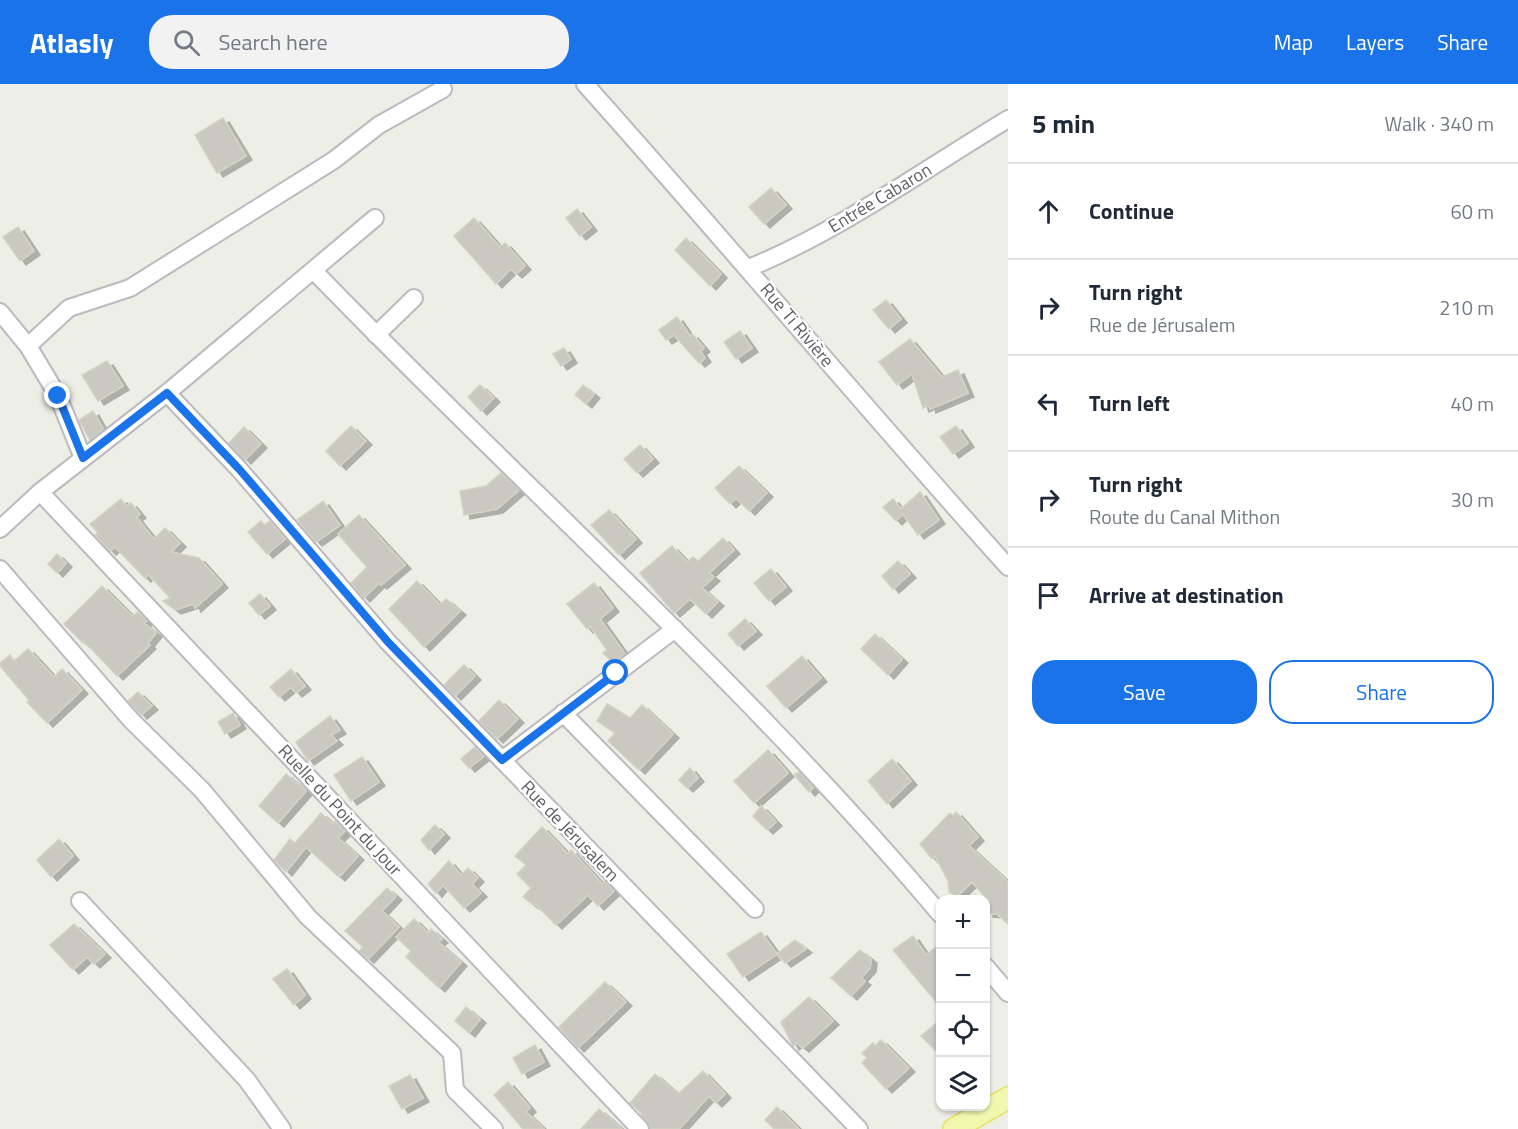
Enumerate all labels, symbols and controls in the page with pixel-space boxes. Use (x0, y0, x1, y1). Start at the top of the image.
search box (149, 15, 569, 69)
text: Atlasly (30, 21, 113, 64)
text: Search here (218, 25, 328, 59)
icon: search (170, 26, 203, 59)
text: Map (1274, 26, 1313, 58)
text: Layers (1346, 26, 1404, 58)
text: Share (1437, 26, 1488, 58)
text: 5 min (1032, 104, 1095, 143)
text: Walk · 340 m (1385, 108, 1494, 139)
street label: Entrée Cabaron (823, 156, 937, 239)
text: Continue (1089, 194, 1174, 228)
icon: ahead (1032, 195, 1065, 228)
text: 60 m (1450, 196, 1494, 227)
text: Turn right (1089, 275, 1183, 309)
street label: Rue Ti Rivière (754, 277, 841, 373)
icon: right (1032, 291, 1065, 324)
text: 210 m (1439, 292, 1494, 323)
text: Rue de Jérusalem (1089, 309, 1236, 340)
route end (44, 382, 70, 408)
text: Turn left (1089, 386, 1170, 420)
icon: left (1032, 387, 1065, 420)
text: 40 m (1450, 388, 1494, 419)
text: Turn right (1089, 467, 1183, 501)
icon: right (1032, 483, 1065, 516)
text: 30 m (1450, 484, 1494, 515)
text: Route du Canal Mithon (1089, 501, 1280, 532)
text: Arrive at destination (1089, 578, 1284, 612)
icon: arrive (1032, 579, 1065, 612)
route start (602, 659, 628, 685)
button: Save (1032, 660, 1257, 724)
button: Share (1269, 660, 1494, 724)
street label: Ruelle du Point du Jour (272, 738, 409, 882)
street label: Rue de Jérusalem (515, 774, 626, 887)
map controls (936, 895, 990, 1111)
button: + (936, 895, 990, 949)
button: − (936, 949, 990, 1003)
button: locate (936, 1003, 990, 1057)
button: layers (936, 1057, 990, 1111)

